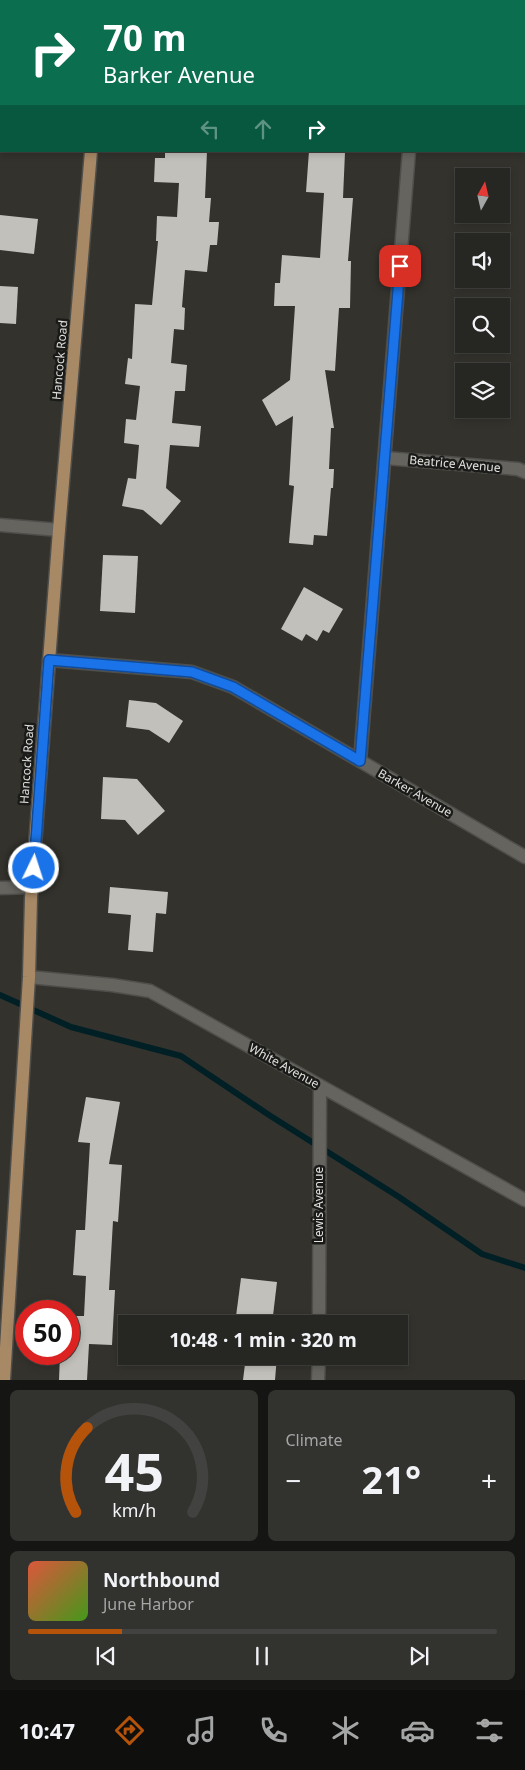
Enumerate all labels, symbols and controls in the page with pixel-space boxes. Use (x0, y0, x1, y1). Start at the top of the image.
text: 70 m (103, 14, 186, 61)
icon: right (20, 20, 85, 85)
text: Barker Avenue (103, 59, 255, 89)
icon: left (196, 115, 224, 143)
icon: ahead (249, 115, 277, 143)
icon: right (302, 115, 330, 143)
north arrow (455, 168, 510, 222)
map controls (455, 168, 510, 418)
button: sound (455, 233, 510, 288)
pin (379, 245, 421, 287)
icon: arrive (386, 252, 414, 280)
button: search (455, 298, 510, 353)
street label: Hancock Road (48, 319, 71, 401)
button: layers (455, 363, 510, 418)
street label: Beatrice Avenue (409, 451, 502, 476)
street label: Hancock Road (15, 723, 38, 805)
street label: Barker Avenue (375, 764, 456, 821)
position arrow (7, 841, 59, 893)
street label: White Avenue (246, 1039, 323, 1092)
street label: Lewis Avenue (310, 1167, 327, 1243)
speed limit sign: 50 (15, 1300, 80, 1365)
text: 10:48 · 1 min · 320 m (169, 1327, 357, 1353)
text: Climate (286, 1429, 343, 1451)
text: 45 (104, 1435, 164, 1506)
text: 21° (361, 1453, 421, 1505)
text: − (286, 1461, 302, 1499)
text: + (481, 1461, 497, 1499)
text: km/h (112, 1498, 156, 1522)
text: Northbound (103, 1567, 220, 1593)
text: June Harbor (103, 1593, 194, 1615)
icon: previous (92, 1642, 120, 1670)
icon: pause (248, 1642, 276, 1670)
icon: next (405, 1642, 433, 1670)
icon: directions (112, 1713, 147, 1748)
icon: music (184, 1713, 219, 1748)
icon: phone (256, 1713, 291, 1748)
icon: climate (328, 1713, 363, 1748)
icon: car (400, 1713, 435, 1748)
icon: filters (472, 1713, 507, 1748)
text: 10:47 (18, 1715, 75, 1745)

